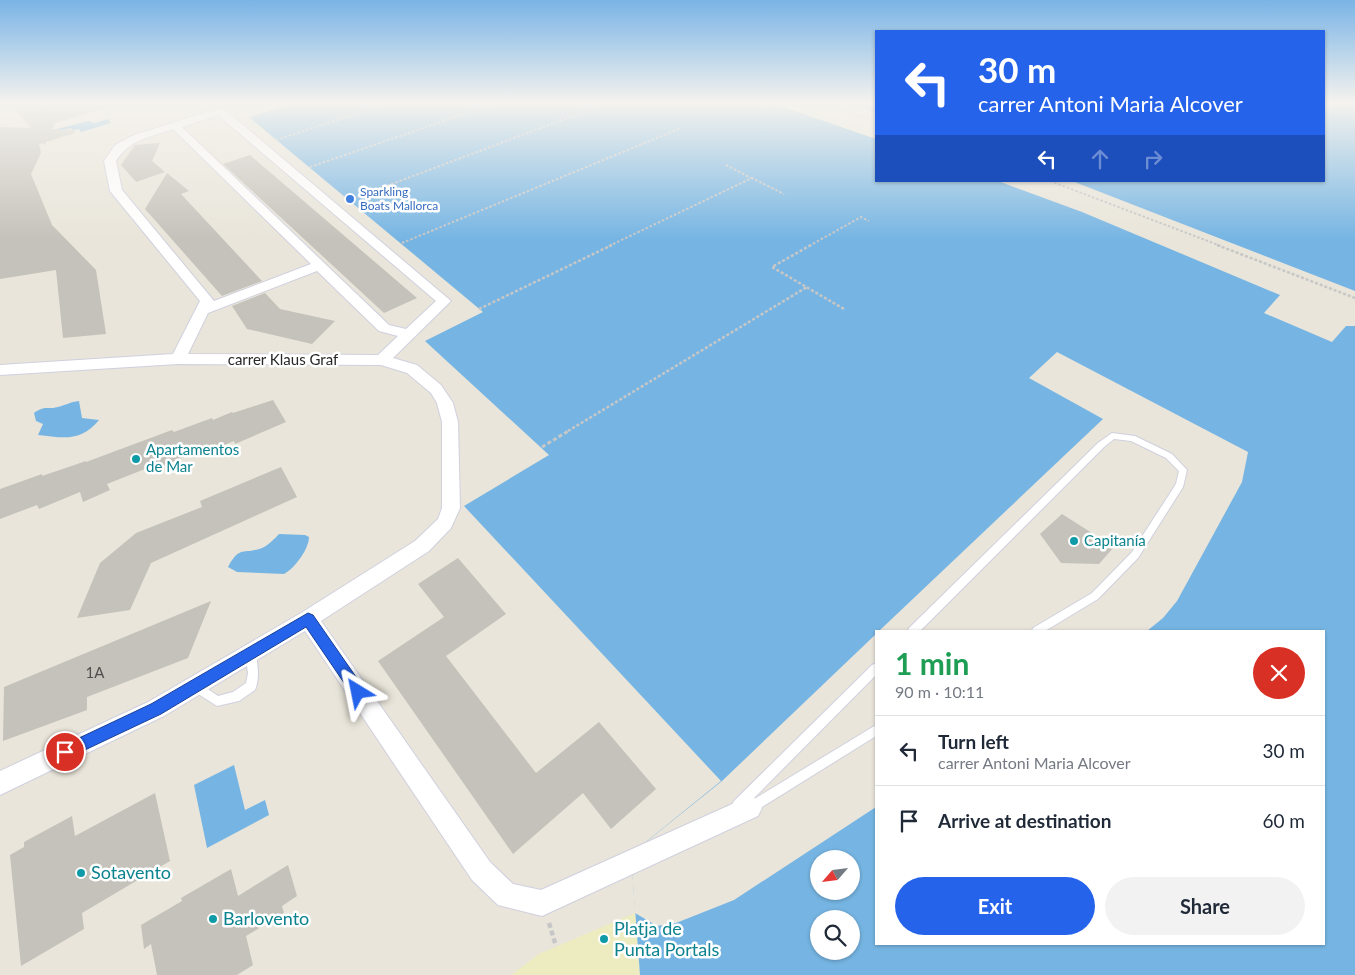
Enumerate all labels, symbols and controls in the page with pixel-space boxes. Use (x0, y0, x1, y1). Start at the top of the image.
text: 30 m (978, 48, 1056, 90)
icon: left (895, 50, 960, 115)
text: carrer Antoni Maria Alcover (978, 90, 1243, 117)
icon: left (1033, 145, 1061, 173)
icon: ahead (1086, 145, 1114, 173)
icon: right (1139, 145, 1167, 173)
place label: Sparkling Boats Mallorca (360, 184, 438, 213)
marker: Sparkling Boats Mallorca (344, 193, 356, 205)
street label: carrer Klaus Graf (228, 350, 339, 368)
place label: Apartamentos de Mar (146, 440, 239, 475)
marker: Apartamentos de Mar (130, 453, 142, 465)
place label: Capitanía (1084, 531, 1146, 549)
marker: Capitanía (1068, 535, 1080, 547)
text: 1 min (895, 645, 969, 681)
button: close (1253, 647, 1305, 699)
house number: 1A (86, 663, 105, 681)
position arrow (331, 665, 383, 717)
text: 90 m · 10:11 (895, 682, 984, 701)
text: Turn left (938, 730, 1009, 753)
pin (44, 731, 86, 773)
icon: left (895, 737, 923, 765)
icon: arrive (51, 738, 79, 766)
text: 30 m (1262, 739, 1305, 762)
text: carrer Antoni Maria Alcover (938, 753, 1131, 772)
icon: arrive (895, 807, 923, 835)
text: Arrive at destination (938, 809, 1111, 832)
text: 60 m (1262, 809, 1305, 832)
north arrow (810, 850, 860, 900)
map controls (810, 850, 860, 960)
place label: Sotavento (91, 861, 171, 883)
marker: Sotavento (75, 867, 87, 879)
button: Exit (895, 877, 1095, 935)
button: Share (1105, 877, 1305, 935)
place label: Barlovento (223, 907, 309, 929)
button: search (810, 910, 860, 960)
marker: Barlovento (207, 913, 219, 925)
place label: Platja de Punta Portals (614, 917, 719, 960)
marker: Platja de Punta Portals (598, 933, 610, 945)

